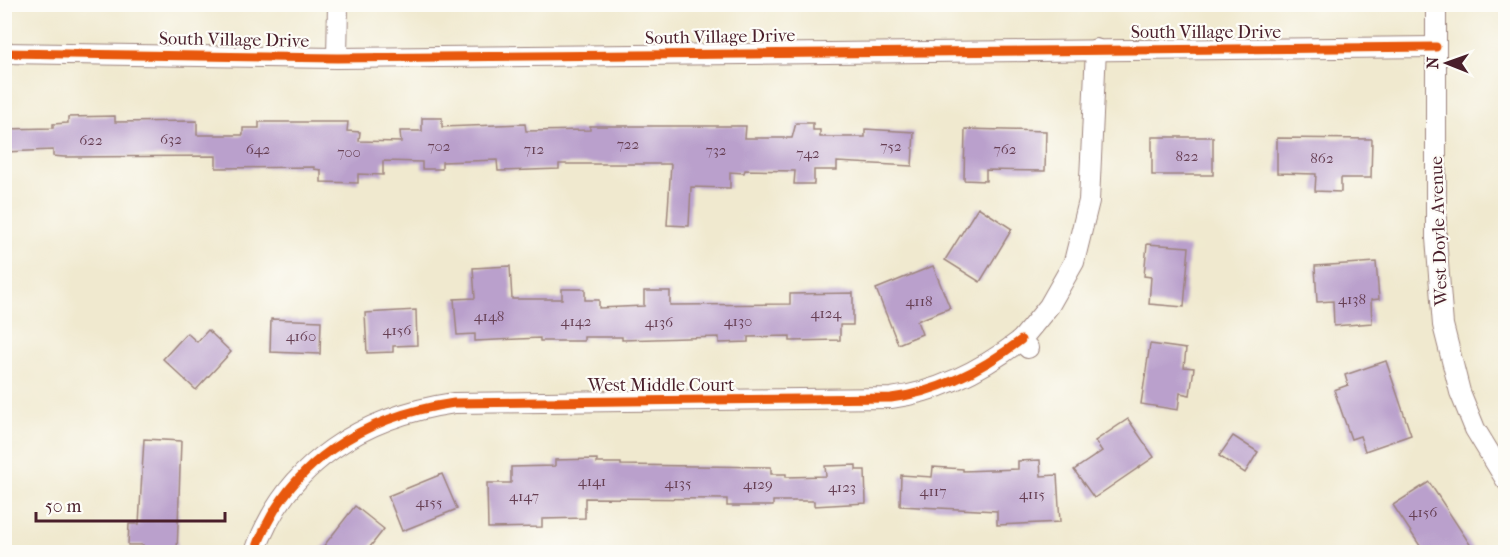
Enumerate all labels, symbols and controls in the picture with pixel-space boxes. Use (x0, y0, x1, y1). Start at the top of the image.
street label: South Village Drive (1131, 22, 1281, 43)
street label: South Village Drive (645, 25, 795, 49)
street label: South Village Drive (159, 28, 309, 52)
north arrow (1417, 33, 1477, 93)
text: N (1423, 56, 1442, 69)
house number: 632 (160, 130, 182, 148)
house number: 622 (79, 131, 103, 149)
house number: 722 (617, 135, 640, 153)
house number: 702 (427, 137, 451, 155)
house number: 752 (880, 137, 902, 155)
house number: 642 (246, 140, 271, 158)
house number: 712 (524, 140, 544, 158)
house number: 762 (993, 140, 1017, 158)
house number: 732 (705, 141, 727, 159)
house number: 700 (337, 143, 361, 161)
house number: 742 (796, 144, 820, 162)
house number: 822 (1176, 147, 1199, 165)
house number: 862 (1310, 149, 1334, 167)
street label: West Doyle Avenue (1426, 156, 1452, 307)
house number: 4138 (1338, 290, 1366, 308)
house number: 4118 (905, 292, 933, 310)
house number: 4124 (811, 304, 843, 322)
house number: 4148 (474, 307, 504, 325)
house number: 4142 (561, 312, 592, 330)
house number: 4130 (724, 312, 752, 330)
house number: 4136 (645, 313, 674, 331)
house number: 4156 (383, 321, 412, 339)
house number: 4160 (286, 327, 316, 345)
street label: West Middle Court (587, 375, 735, 396)
house number: 4141 (578, 472, 606, 490)
house number: 4135 (665, 474, 691, 492)
house number: 4129 (743, 475, 773, 493)
house number: 4123 (828, 478, 856, 496)
house number: 4117 (920, 482, 946, 500)
scale bar (36, 485, 225, 523)
house number: 4115 (1019, 485, 1045, 503)
house number: 4147 (509, 487, 539, 505)
house number: 4155 (415, 493, 443, 511)
text: 50 m (45, 496, 82, 517)
house number: 4156 (1409, 503, 1438, 521)

